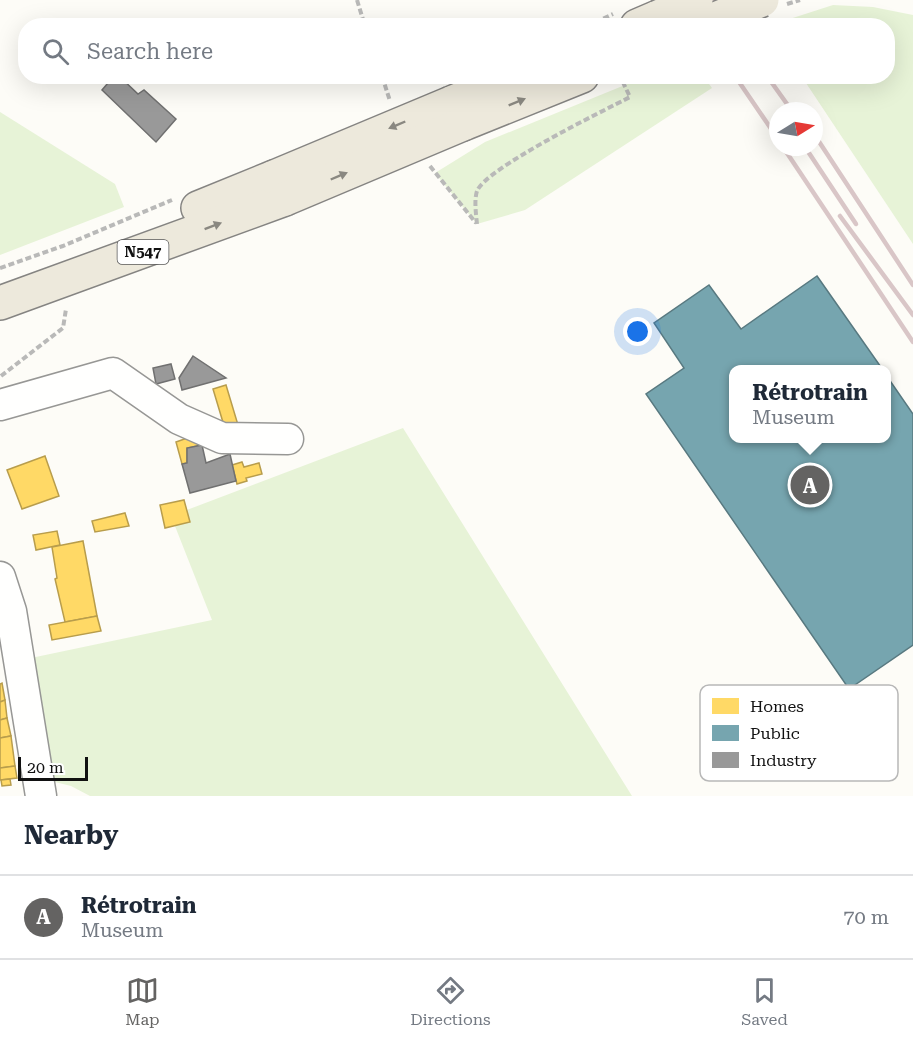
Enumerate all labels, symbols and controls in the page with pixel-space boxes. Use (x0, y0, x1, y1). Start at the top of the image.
search box (18, 18, 895, 84)
icon: search (39, 35, 72, 68)
text: Search here (87, 39, 213, 64)
one-way arrow (509, 97, 527, 107)
north arrow (769, 102, 823, 156)
one-way arrow (388, 120, 406, 130)
one-way arrow (330, 171, 348, 180)
one-way arrow (204, 220, 222, 230)
road number: N547 (118, 240, 168, 264)
your location (623, 317, 652, 346)
popup (729, 365, 891, 443)
text: Rétrotrain (752, 380, 868, 405)
text: Museum (752, 405, 835, 429)
pin: A (790, 462, 830, 508)
legend (700, 685, 898, 781)
text: Homes (750, 697, 804, 716)
text: Public (750, 724, 800, 743)
text: Industry (750, 751, 817, 770)
scale bar (18, 754, 88, 782)
text: 20 m (27, 758, 64, 777)
text: Nearby (24, 820, 118, 850)
text: Rétrotrain (81, 893, 197, 918)
text: A (36, 905, 51, 929)
text: 70 m (843, 905, 889, 929)
text: Museum (81, 918, 164, 942)
tab: Map (125, 974, 160, 1029)
tab: Directions (410, 974, 491, 1029)
tab: Saved (741, 974, 788, 1029)

